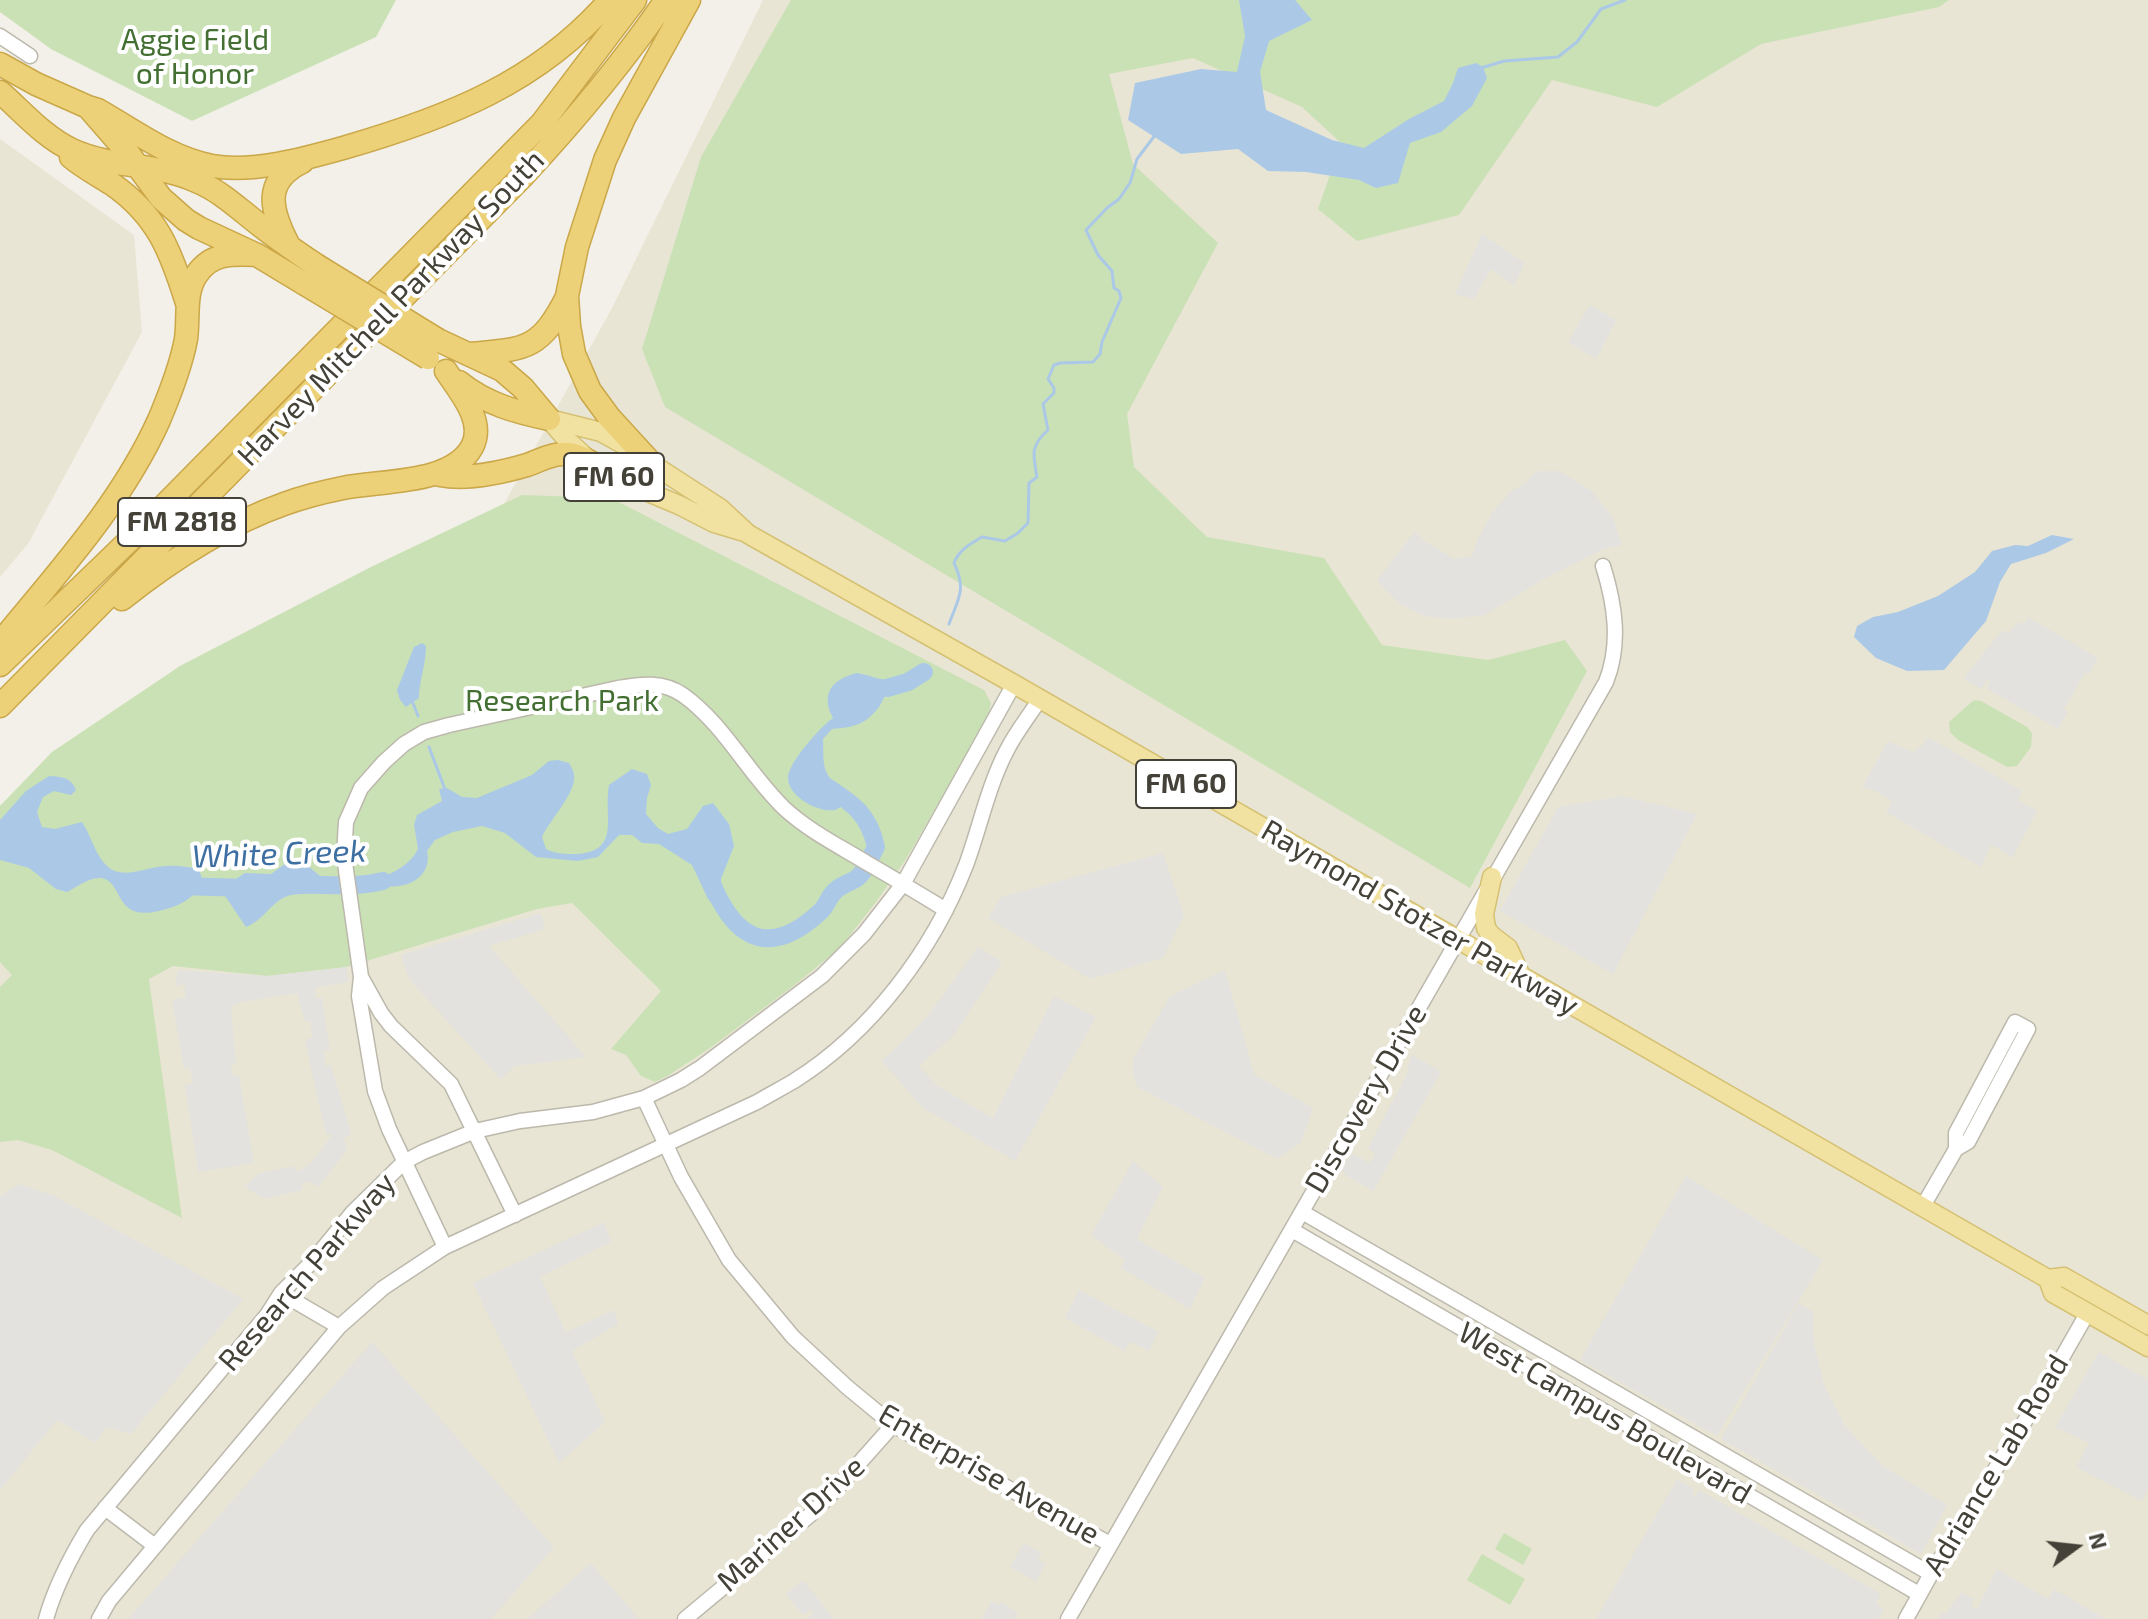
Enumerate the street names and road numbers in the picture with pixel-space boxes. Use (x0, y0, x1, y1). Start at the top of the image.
street label: Harvey Mitchell Parkway South (230, 142, 552, 474)
road number: FM 60 (564, 453, 664, 501)
road number: FM 2818 (118, 498, 246, 546)
road number: FM 60 (1136, 760, 1236, 808)
street label: Raymond Stotzer Parkway (1255, 812, 1585, 1024)
street label: Discovery Drive (1298, 998, 1434, 1200)
street label: Research Parkway (211, 1165, 403, 1379)
street label: West Campus Boulevard (1452, 1314, 1758, 1512)
street label: Adriance Lab Road (1916, 1348, 2076, 1582)
street label: Enterprise Avenue (872, 1396, 1106, 1552)
street label: Mariner Drive (710, 1448, 872, 1600)

